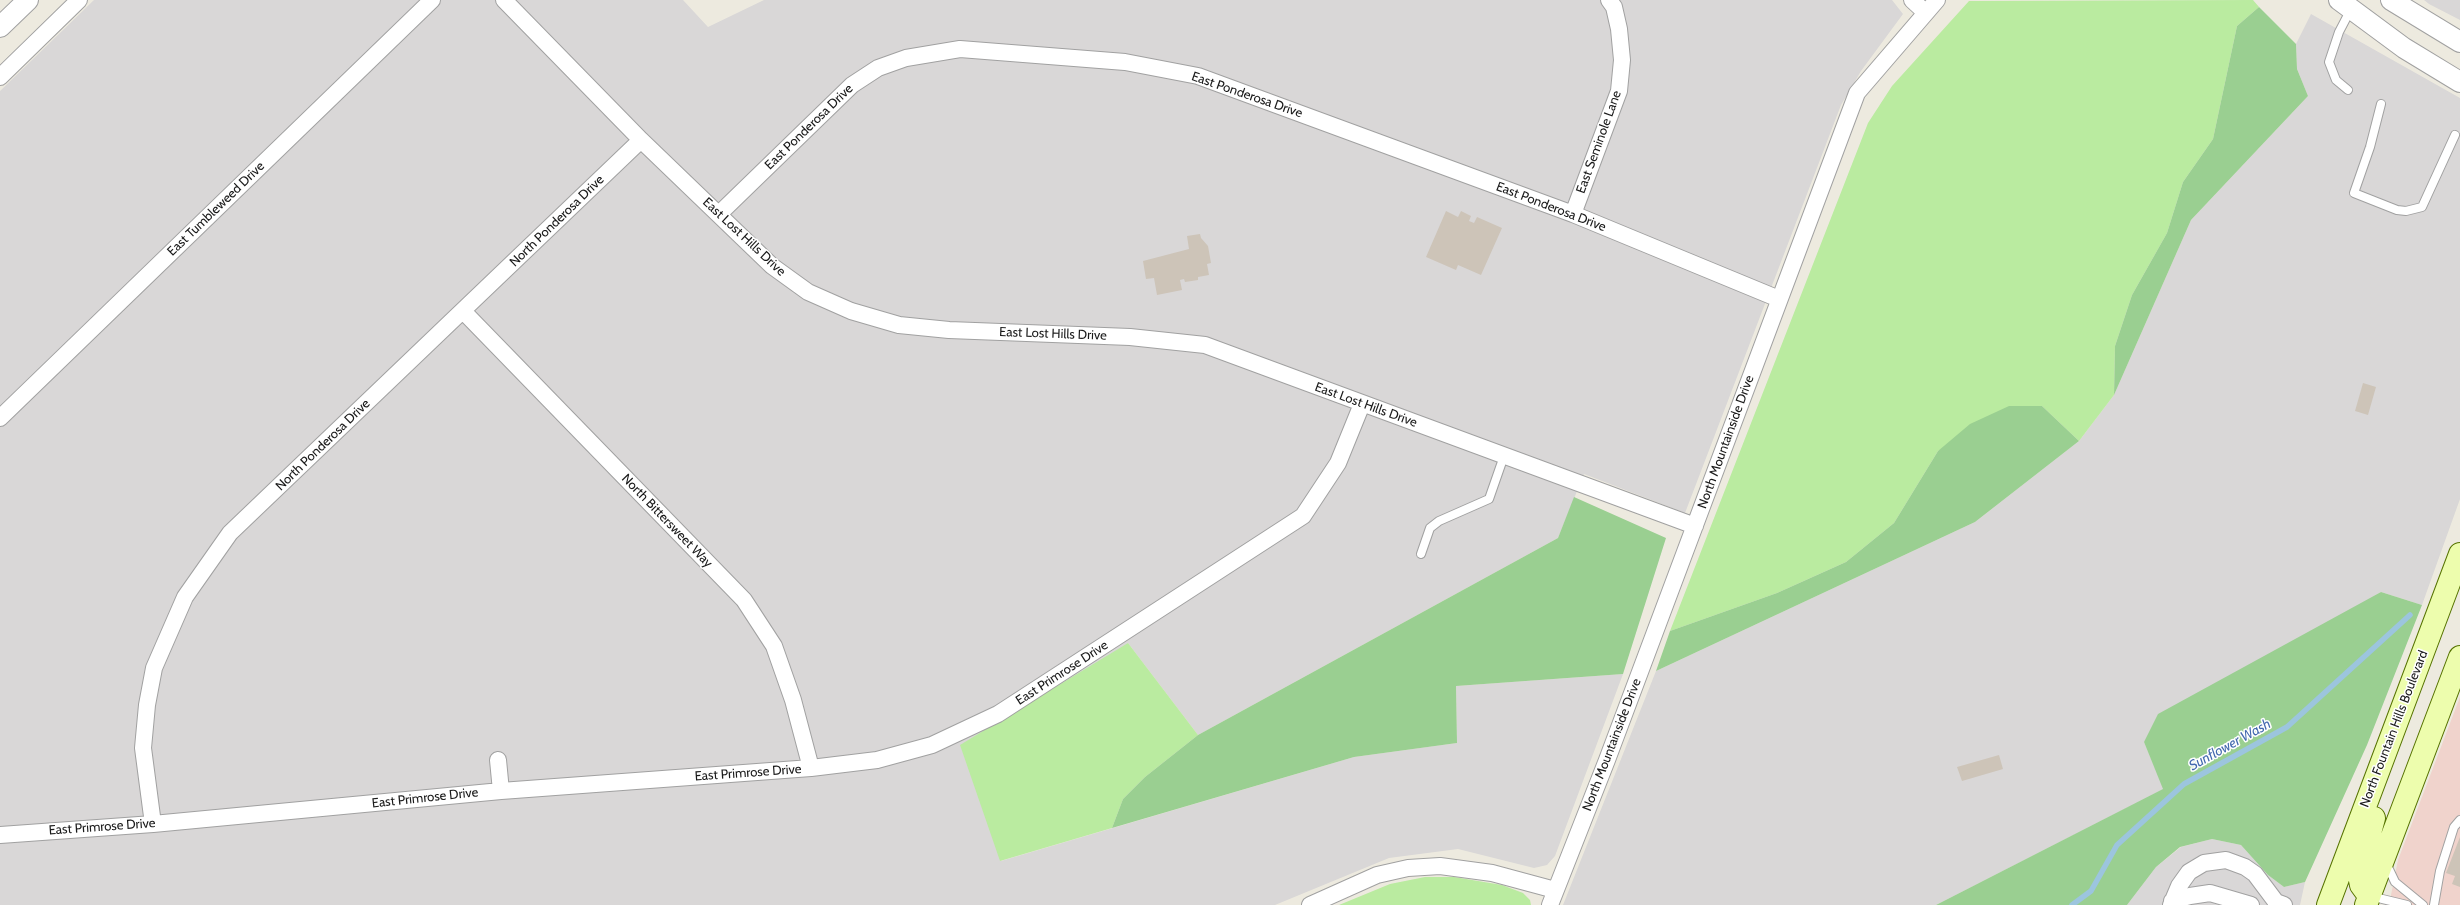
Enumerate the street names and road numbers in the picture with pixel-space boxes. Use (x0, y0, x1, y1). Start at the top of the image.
street label: East Ponderosa Drive (1189, 69, 1305, 121)
street label: East Ponderosa Drive (762, 81, 856, 173)
street label: East Seminole Lane (1573, 88, 1625, 196)
street label: East Tumbleweed Drive (164, 159, 268, 259)
street label: North Ponderosa Drive (507, 172, 607, 270)
street label: East Ponderosa Drive (1494, 179, 1608, 235)
street label: East Lost Hills Drive (699, 195, 789, 279)
street label: East Lost Hills Drive (999, 324, 1107, 344)
street label: North Mountainside Drive (1695, 373, 1757, 511)
street label: East Lost Hills Drive (1313, 379, 1419, 431)
street label: North Ponderosa Drive (273, 396, 373, 494)
street label: North Bittersweet Way (618, 471, 716, 571)
street label: East Primrose Drive (1013, 637, 1111, 709)
street label: North Fountain Hills Boulevard (2357, 648, 2431, 810)
street label: North Mountainside Drive (1579, 676, 1645, 814)
street label: East Primrose Drive (694, 761, 802, 785)
street label: East Primrose Drive (371, 785, 479, 811)
street label: East Primrose Drive (48, 815, 156, 839)

